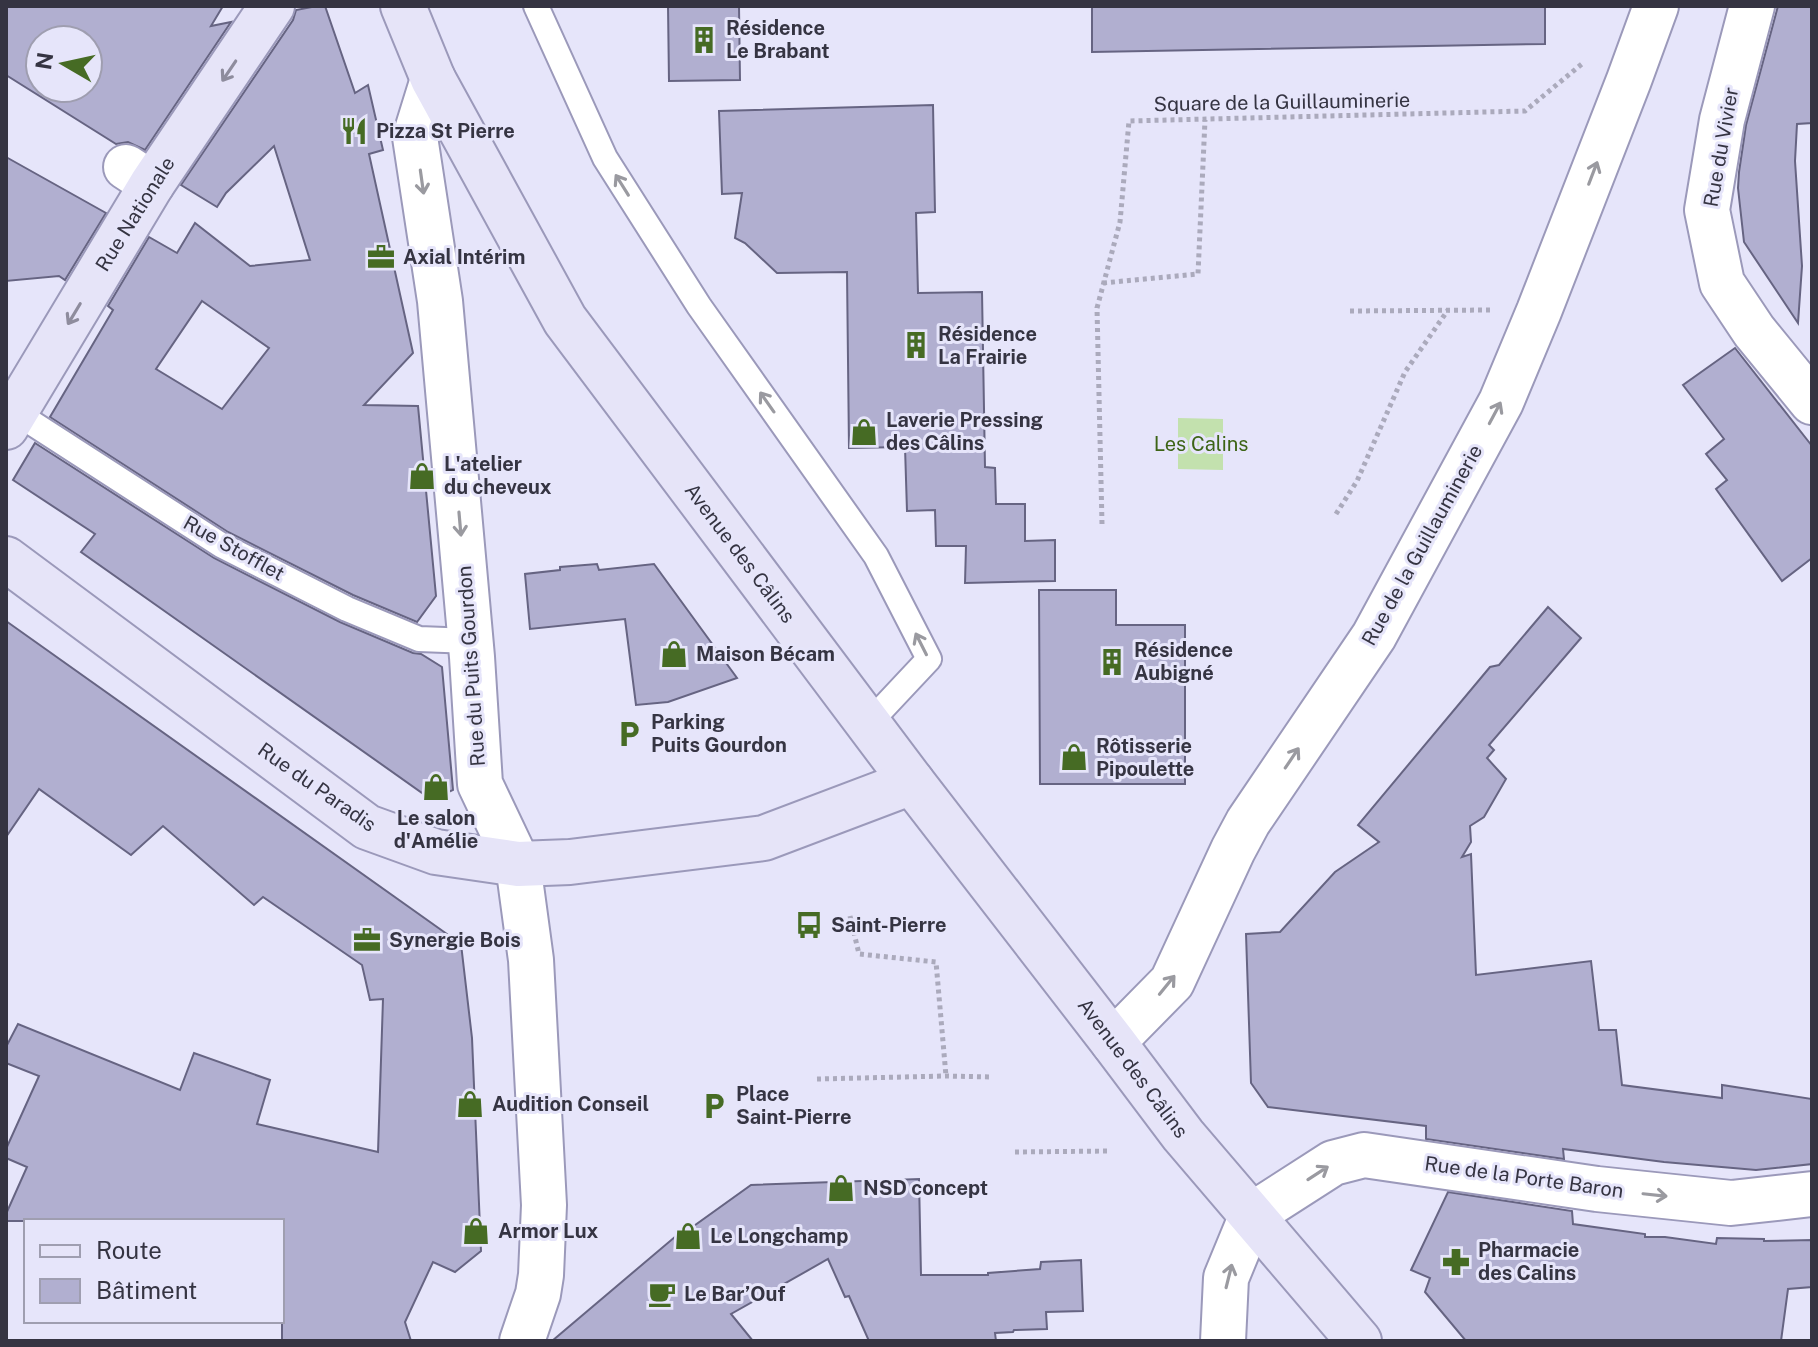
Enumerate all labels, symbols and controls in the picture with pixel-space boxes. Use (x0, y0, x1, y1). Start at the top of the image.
place label: Résidence Le Brabant (726, 16, 830, 63)
north arrow (24, 24, 104, 104)
building icon: Résidence Le Brabant (689, 25, 719, 55)
text: N (30, 50, 58, 71)
one-way arrow (220, 59, 237, 81)
street label: Rue du Vivier (1699, 85, 1743, 209)
street label: Square de la Guillauminerie (1153, 88, 1411, 116)
restaurant icon: Pizza St Pierre (339, 116, 369, 146)
place label: Pizza St Pierre (376, 119, 515, 143)
street label: Rue Nationale (90, 152, 180, 276)
one-way arrow (1587, 161, 1601, 186)
one-way arrow (415, 169, 430, 194)
one-way arrow (614, 175, 631, 197)
office icon: Axial Intérim (366, 242, 396, 272)
place label: Axial Intérim (403, 245, 525, 269)
one-way arrow (66, 302, 82, 325)
place label: Résidence La Frairie (938, 322, 1037, 369)
building icon: Résidence La Frairie (901, 330, 931, 360)
one-way arrow (758, 391, 775, 413)
one-way arrow (1487, 402, 1503, 426)
place label: Laverie Pressing des Câlins (886, 408, 1044, 455)
shop icon: Laverie Pressing des Câlins (849, 417, 879, 447)
park label: Les Calins (1154, 432, 1248, 456)
street label: Rue de la Guillauminerie (1357, 440, 1487, 650)
place label: L'atelier du cheveux (444, 452, 552, 499)
shop icon: L'atelier du cheveux (407, 461, 437, 491)
street label: Avenue des Câlins (680, 478, 800, 628)
street label: Rue Stofflet (179, 510, 289, 586)
one-way arrow (453, 510, 468, 537)
street label: Rue du Puits Gourdon (452, 565, 490, 767)
one-way arrow (913, 632, 929, 656)
place label: Résidence Aubigné (1134, 638, 1233, 685)
shop icon: Maison Bécam (659, 639, 689, 669)
place label: Maison Bécam (696, 642, 835, 666)
building icon: Résidence Aubigné (1097, 647, 1127, 677)
place label: Parking Puits Gourdon (651, 710, 787, 757)
parking icon: Parking Puits Gourdon (614, 719, 644, 749)
place label: Rôtisserie Pipoulette (1096, 734, 1194, 781)
street label: Rue du Paradis (253, 737, 381, 837)
shop icon: Rôtisserie Pipoulette (1059, 742, 1089, 772)
one-way arrow (1284, 747, 1300, 769)
shop icon: Le salon d'Amélie (421, 772, 451, 802)
place label: Le salon d'Amélie (394, 806, 478, 853)
bus stop icon: Saint-Pierre (794, 910, 824, 940)
place label: Saint-Pierre (831, 913, 947, 937)
office icon: Synergie Bois (352, 925, 382, 955)
place label: Synergie Bois (389, 928, 521, 952)
one-way arrow (1158, 975, 1175, 996)
street label: Avenue des Câlins (1073, 993, 1193, 1143)
place label: Place Saint-Pierre (736, 1082, 852, 1129)
shop icon: Audition Conseil (455, 1089, 485, 1119)
parking icon: Place Saint-Pierre (699, 1091, 729, 1121)
place label: Audition Conseil (492, 1092, 649, 1116)
street label: Rue de la Porte Baron (1423, 1151, 1625, 1203)
one-way arrow (1306, 1165, 1329, 1181)
shop icon: NSD concept (826, 1173, 856, 1203)
place label: NSD concept (863, 1176, 988, 1200)
one-way arrow (1641, 1187, 1668, 1202)
shop icon: Armor Lux (461, 1216, 491, 1246)
legend (24, 1219, 284, 1323)
place label: Armor Lux (498, 1219, 599, 1243)
shop icon: Le Longchamp (673, 1221, 703, 1251)
place label: Le Longchamp (710, 1224, 848, 1248)
text: Route (96, 1236, 162, 1264)
place label: Pharmacie des Calins (1478, 1238, 1579, 1285)
pharmacy icon: Pharmacie des Calins (1441, 1247, 1471, 1277)
one-way arrow (1223, 1264, 1238, 1289)
text: Bâtiment (96, 1276, 197, 1304)
cafe icon: Le Bar’Ouf (647, 1279, 677, 1309)
place label: Le Bar’Ouf (684, 1282, 785, 1306)

